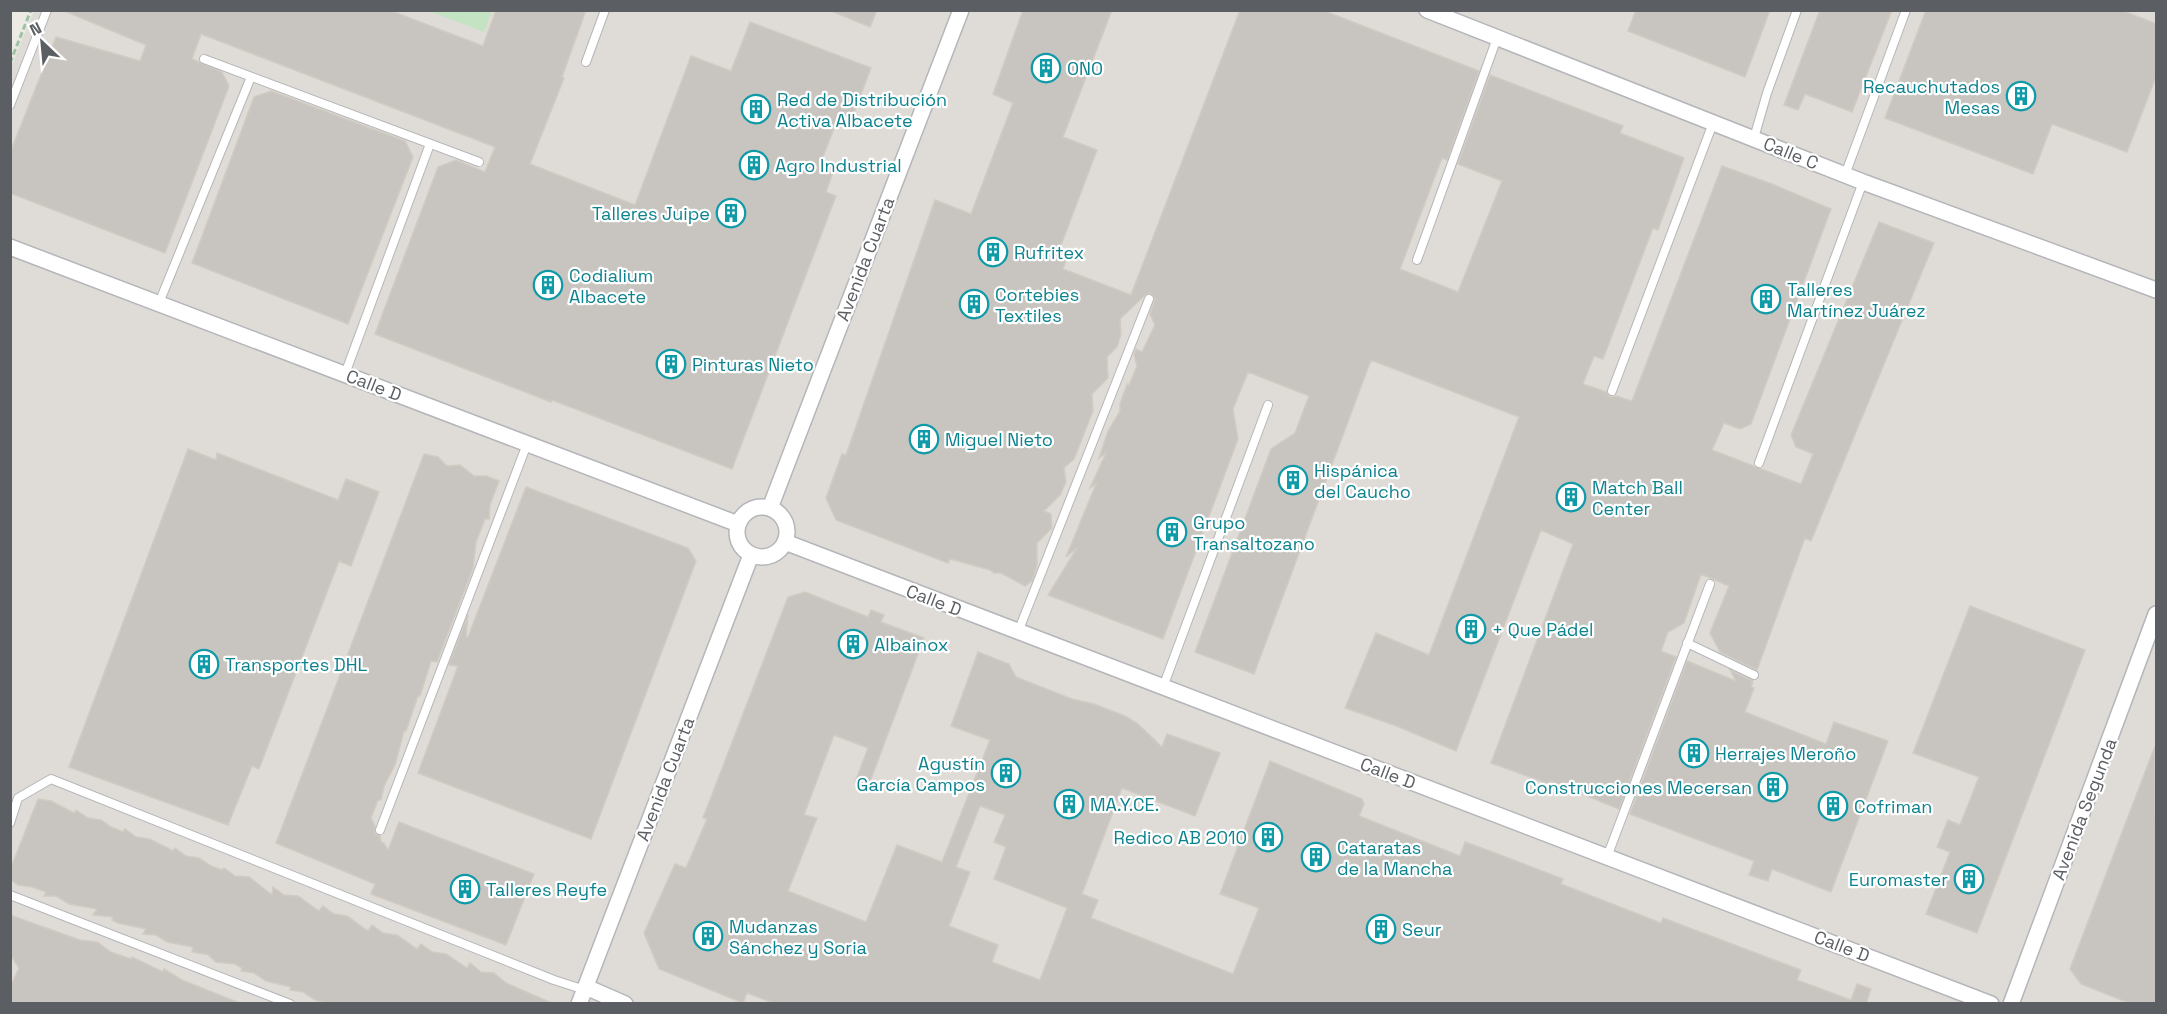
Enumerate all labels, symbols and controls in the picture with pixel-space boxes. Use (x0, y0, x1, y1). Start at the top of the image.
north arrow (12, 12, 72, 72)
text: N (26, 17, 45, 41)
building icon: ONO (1030, 52, 1062, 84)
place label: ONO (1067, 57, 1103, 80)
place label: Recauchutados Mesas (1863, 75, 2000, 119)
building icon: Recauchutados Mesas (2005, 80, 2037, 112)
place label: Red de Distribución Activa Albacete (777, 88, 947, 132)
building icon: Red de Distribución Activa Albacete (740, 93, 772, 125)
street label: Calle C (1760, 132, 1822, 174)
building icon: Agro Industrial (738, 149, 770, 181)
place label: Agro Industrial (775, 154, 902, 177)
street label: Avenida Cuarta (831, 194, 899, 324)
building icon: Talleres Juipe (715, 197, 747, 229)
place label: Talleres Juipe (592, 202, 710, 225)
building icon: Rufritex (977, 236, 1009, 268)
place label: Rufritex (1014, 241, 1084, 264)
place label: Codialium Albacete (569, 264, 653, 308)
building icon: Codialium Albacete (532, 269, 564, 301)
place label: Talleres Martínez Juárez (1787, 278, 1926, 322)
place label: Cortebies Textiles (995, 283, 1079, 327)
building icon: Talleres Martínez Juárez (1750, 283, 1782, 315)
building icon: Cortebies Textiles (958, 288, 990, 320)
building icon: Pinturas Nieto (655, 348, 687, 380)
place label: Pinturas Nieto (692, 353, 814, 376)
street label: Calle D (343, 364, 405, 406)
building icon: Miguel Nieto (908, 423, 940, 455)
place label: Miguel Nieto (945, 428, 1053, 451)
place label: Hispánica del Caucho (1314, 459, 1411, 503)
building icon: Hispánica del Caucho (1277, 464, 1309, 496)
place label: Match Ball Center (1592, 476, 1683, 520)
building icon: Match Ball Center (1555, 481, 1587, 513)
place label: Grupo Transaltozano (1193, 511, 1315, 555)
building icon: Grupo Transaltozano (1156, 516, 1188, 548)
street label: Calle D (903, 579, 965, 621)
building icon: + Que Pádel (1455, 613, 1487, 645)
place label: + Que Pádel (1492, 618, 1594, 641)
building icon: Albainox (837, 628, 869, 660)
place label: Albainox (874, 633, 948, 656)
building icon: Transportes DHL (188, 648, 220, 680)
place label: Transportes DHL (225, 653, 368, 676)
street label: Avenida Cuarta (631, 714, 699, 844)
street label: Avenida Segunda (2046, 735, 2122, 883)
building icon: Herrajes Meroño (1678, 737, 1710, 769)
place label: Herrajes Meroño (1715, 742, 1856, 765)
place label: Agustín García Campos (857, 752, 985, 796)
street label: Calle D (1357, 752, 1419, 794)
building icon: Agustín García Campos (990, 757, 1022, 789)
building icon: Construcciones Mecersan (1757, 771, 1789, 803)
place label: Construcciones Mecersan (1525, 776, 1752, 799)
building icon: MA.Y.CE. (1053, 788, 1085, 820)
building icon: Cofriman (1817, 790, 1849, 822)
place label: MA.Y.CE. (1090, 793, 1159, 816)
place label: Cofriman (1854, 795, 1932, 818)
building icon: Redico AB 2010 (1252, 821, 1284, 853)
place label: Redico AB 2010 (1113, 826, 1247, 849)
place label: Cataratas de la Mancha (1337, 836, 1452, 880)
building icon: Cataratas de la Mancha (1300, 841, 1332, 873)
building icon: Euromaster (1953, 863, 1985, 895)
place label: Euromaster (1849, 868, 1948, 891)
building icon: Talleres Reyfe (449, 873, 481, 905)
place label: Talleres Reyfe (486, 878, 607, 901)
building icon: Seur (1365, 913, 1397, 945)
place label: Mudanzas Sánchez y Soria (729, 915, 867, 959)
place label: Seur (1402, 918, 1442, 941)
building icon: Mudanzas Sánchez y Soria (692, 920, 724, 952)
street label: Calle D (1811, 925, 1873, 967)

